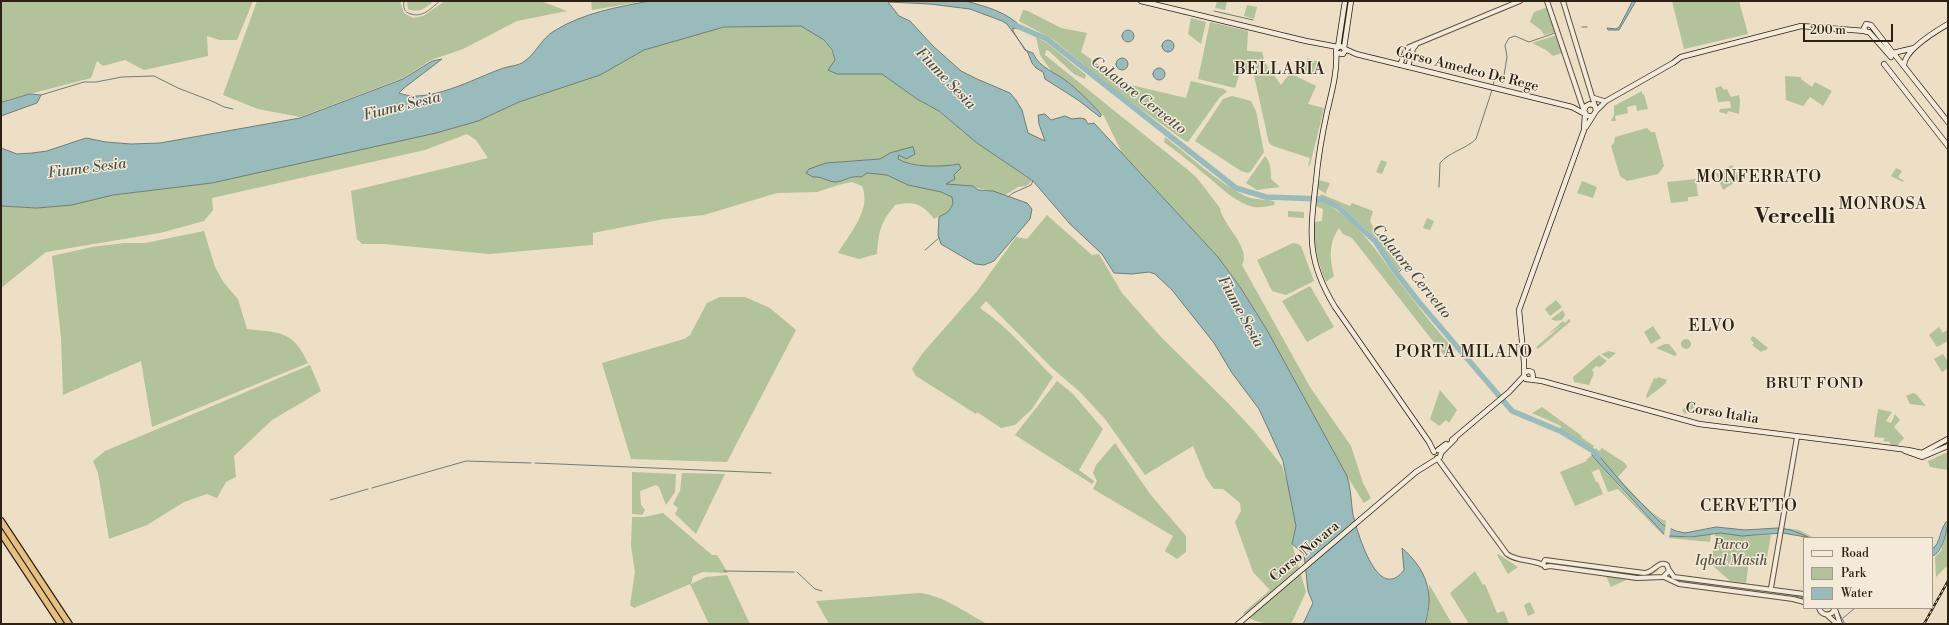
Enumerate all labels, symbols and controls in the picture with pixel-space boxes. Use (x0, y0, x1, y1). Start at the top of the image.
scale bar (1805, 16, 1895, 42)
text: 200 m (1810, 23, 1846, 38)
water label: Fiume Sesia (911, 44, 979, 114)
street label: Corso Amedeo De Rege (1394, 44, 1540, 96)
water label: Colatore Cervetto (1087, 53, 1189, 139)
district label: BELLARIA (1234, 60, 1326, 80)
water label: Fiume Sesia (362, 89, 442, 125)
water label: Fiume Sesia (47, 155, 127, 183)
district label: MONFERRATO (1696, 168, 1822, 188)
district label: MONROSA (1839, 195, 1927, 215)
district label: Vercelli (1755, 205, 1835, 231)
water label: Colatore Cervetto (1367, 221, 1455, 323)
water label: Fiume Sesia (1213, 273, 1267, 351)
district label: ELVO (1689, 317, 1735, 337)
district label: PORTA MILANO (1395, 343, 1533, 363)
district label: BRUT FOND (1766, 375, 1864, 393)
street label: Corso Italia (1684, 400, 1760, 428)
district label: CERVETTO (1700, 497, 1798, 517)
street label: Corso Novara (1267, 518, 1343, 586)
legend (1803, 537, 1933, 609)
park label: Parco Iqbal Masih (1695, 538, 1767, 570)
text: Road (1841, 546, 1869, 561)
text: Park (1841, 566, 1866, 581)
text: Water (1841, 586, 1873, 601)

